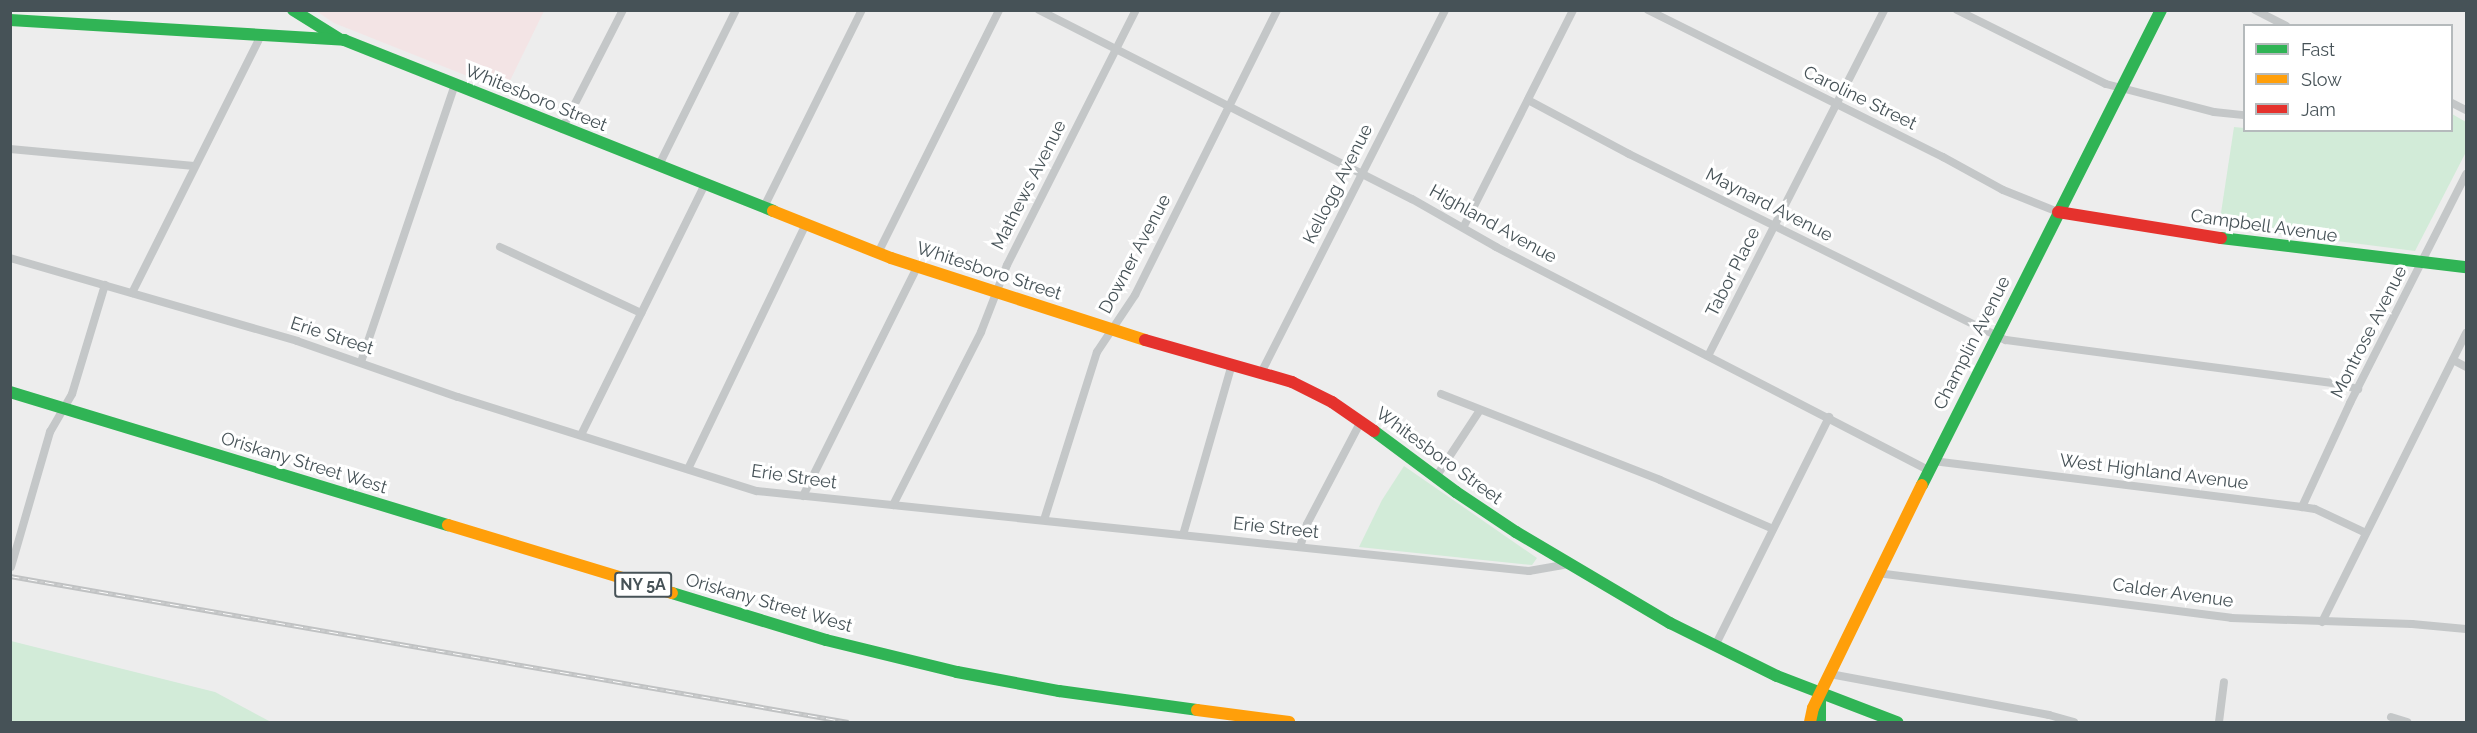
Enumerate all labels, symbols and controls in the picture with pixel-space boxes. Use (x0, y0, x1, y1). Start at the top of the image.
legend (2243, 24, 2453, 132)
text: Fast (2301, 39, 2335, 60)
street label: Whitesboro Street (462, 60, 610, 136)
street label: Caroline Street (1800, 61, 1920, 135)
text: Slow (2301, 69, 2342, 90)
text: Jam (2301, 99, 2336, 120)
street label: Mathews Avenue (987, 116, 1071, 254)
street label: Kellogg Avenue (1298, 120, 1378, 248)
street label: Maynard Avenue (1702, 164, 1836, 246)
street label: Highland Avenue (1425, 180, 1561, 268)
street label: Downer Avenue (1094, 190, 1176, 318)
street label: Campbell Avenue (2189, 205, 2339, 247)
street label: Tabor Place (1701, 223, 1765, 321)
street label: Whitesboro Street (914, 237, 1064, 305)
street label: Montrose Avenue (2326, 262, 2412, 402)
street label: Champlin Avenue (1929, 272, 2015, 414)
street label: Erie Street (288, 312, 376, 360)
street label: Whitesboro Street (1371, 403, 1507, 509)
street label: Oriskany Street West (218, 427, 390, 499)
street label: West Highland Avenue (2058, 450, 2250, 494)
street label: Erie Street (750, 460, 838, 494)
street label: Erie Street (1232, 513, 1320, 543)
street label: Oriskany Street West (683, 569, 855, 637)
road number: NY 5A (613, 572, 673, 598)
street label: Calder Avenue (2111, 574, 2235, 612)

